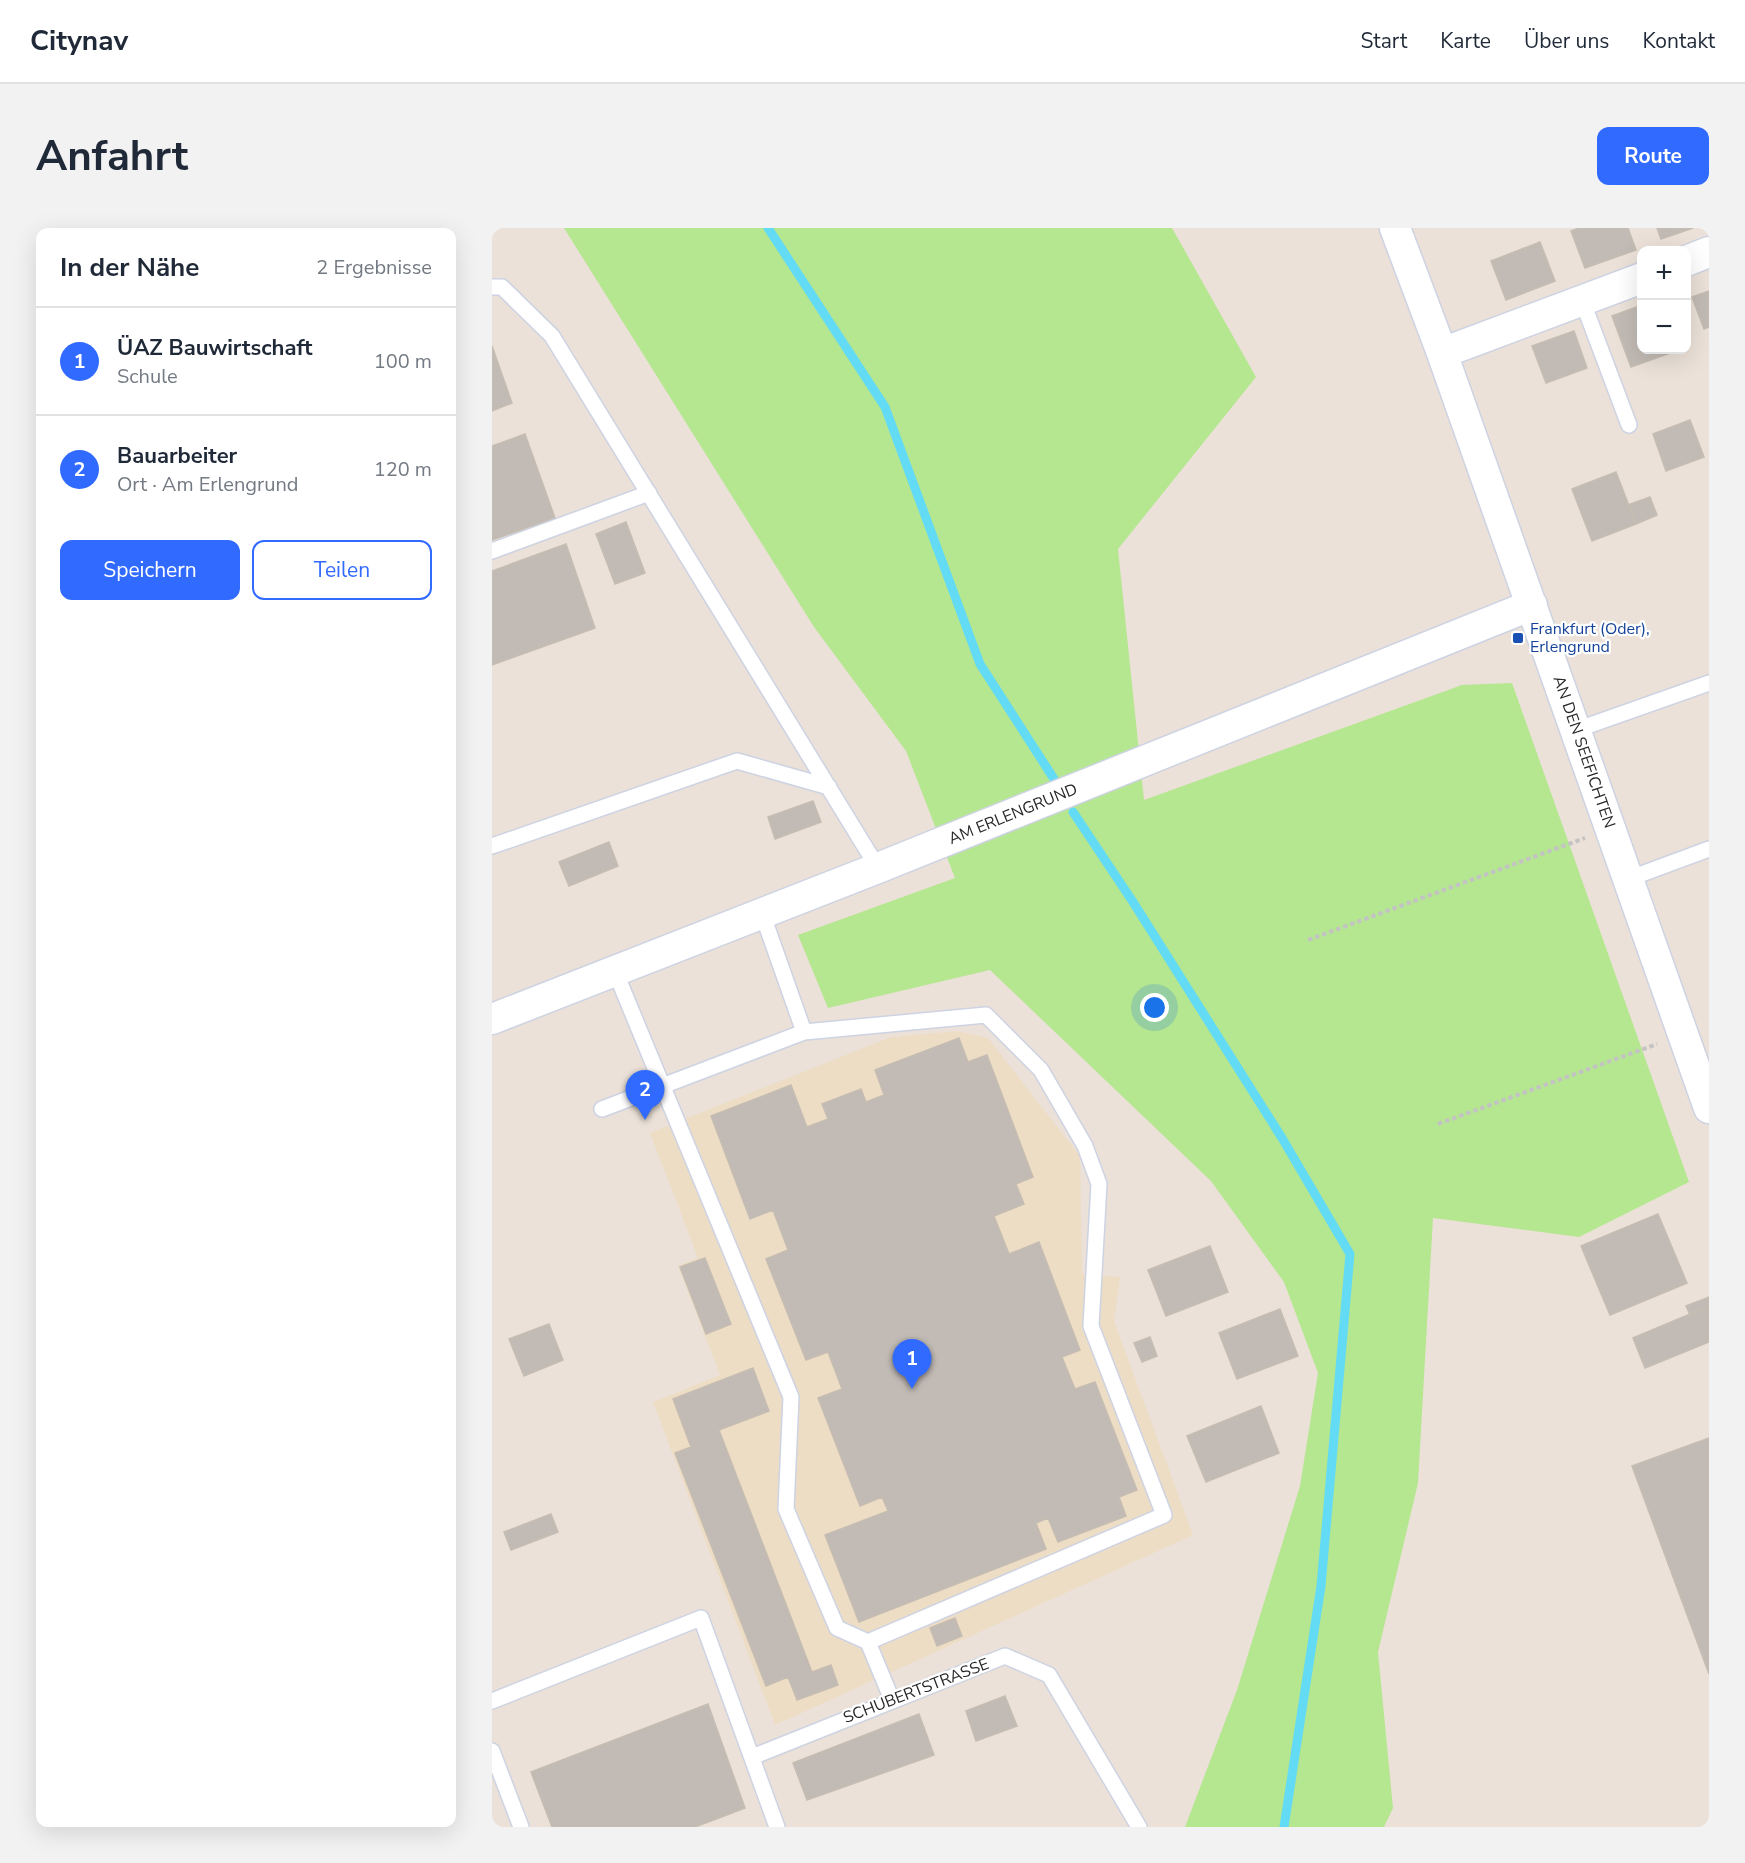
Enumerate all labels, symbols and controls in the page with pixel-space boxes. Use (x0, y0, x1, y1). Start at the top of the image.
text: Citynav (30, 22, 128, 60)
text: Start (1360, 27, 1407, 55)
text: Karte (1440, 27, 1491, 55)
text: Über uns (1524, 27, 1609, 55)
text: Kontakt (1642, 27, 1715, 55)
button: Route (1597, 127, 1709, 185)
text: Anfahrt (36, 128, 188, 185)
map controls (1637, 246, 1691, 354)
button: + (1637, 246, 1691, 300)
text: In der Nähe (60, 250, 199, 285)
text: 2 Ergebnisse (316, 254, 432, 281)
button: − (1637, 300, 1691, 354)
text: ÜAZ Bauwirtschaft (117, 333, 312, 363)
text: 1 (74, 348, 86, 375)
text: 100 m (374, 348, 432, 375)
text: Schule (117, 363, 178, 390)
text: Bauarbeiter (117, 441, 237, 471)
text: 2 (74, 456, 86, 483)
text: 120 m (374, 456, 432, 483)
text: Ort · Am Erlengrund (117, 471, 298, 498)
button: Speichern (60, 540, 240, 600)
button: Teilen (252, 540, 432, 600)
place label: Frankfurt (Oder), Erlengrund (1530, 618, 1650, 658)
marker: Frankfurt (Oder), Erlengrund (1511, 631, 1525, 645)
street label: AN DEN SEEFICHTEN (1548, 673, 1620, 831)
street label: AM ERLENGRUND (945, 778, 1081, 850)
your location (1140, 993, 1169, 1022)
pin: 2 (626, 1070, 664, 1120)
pin: 1 (892, 1340, 932, 1389)
street label: SCHUBERTSTRASSE (840, 1653, 992, 1729)

